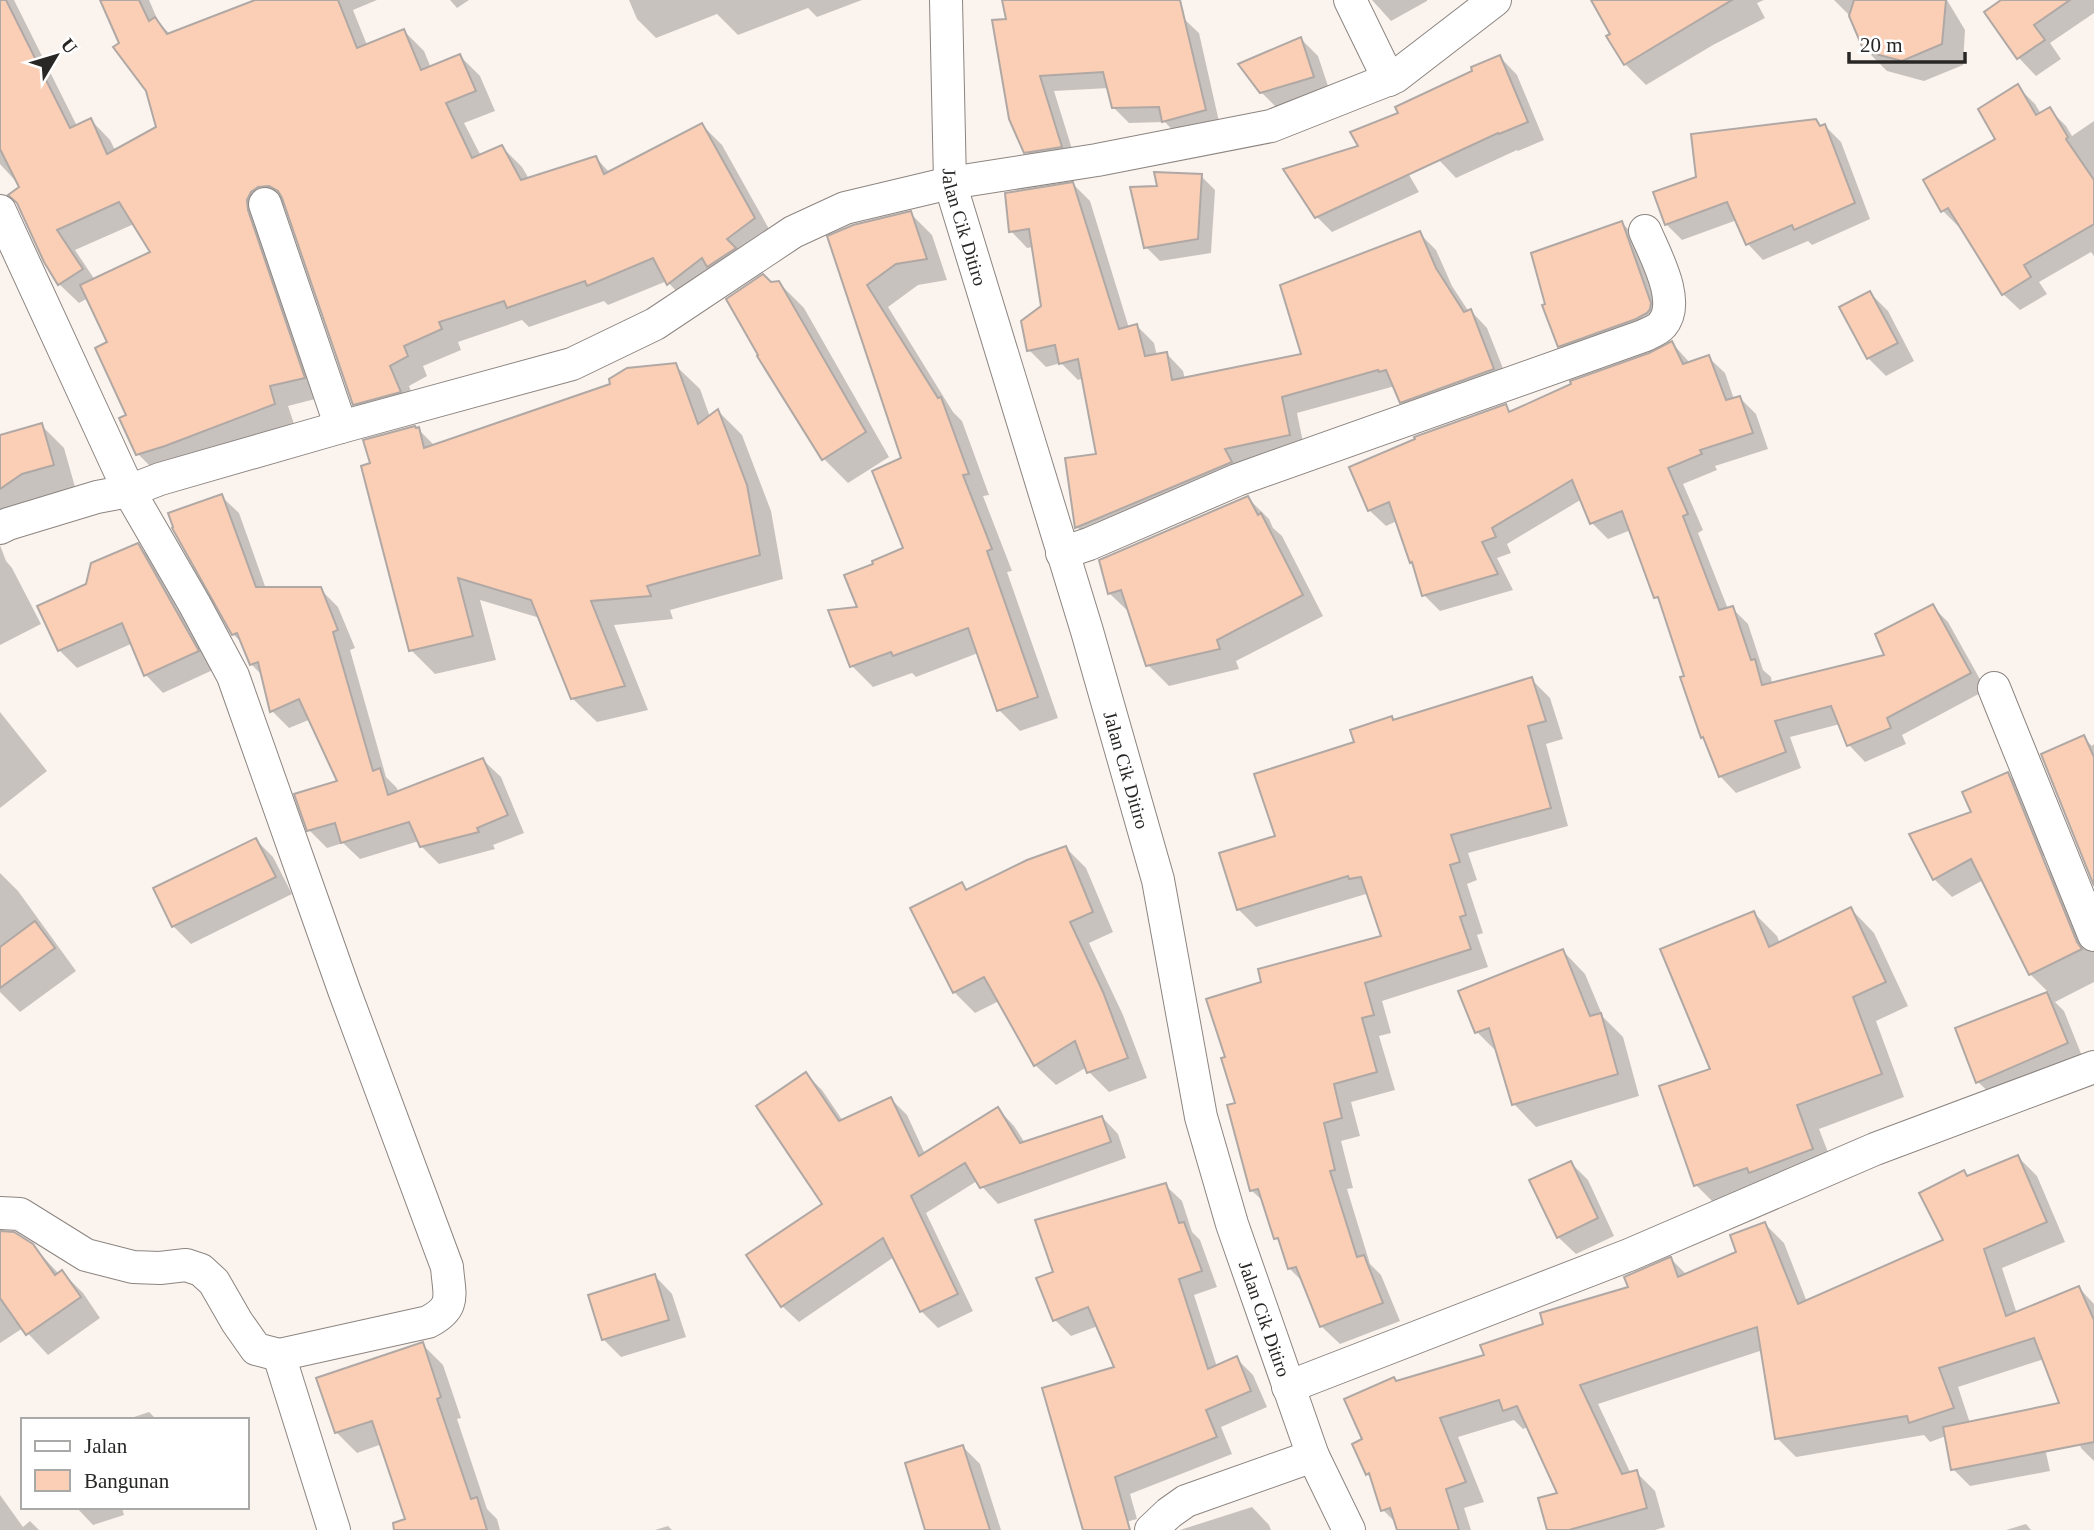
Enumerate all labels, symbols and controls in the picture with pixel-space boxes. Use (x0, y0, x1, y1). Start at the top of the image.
north arrow (21, 21, 91, 91)
scale bar (1849, 21, 1965, 65)
text: 20 m (1860, 33, 1903, 57)
text: U (57, 34, 82, 58)
street label: Jalan Cik Ditiro (939, 168, 991, 288)
street label: Jalan Cik Ditiro (1099, 709, 1153, 831)
street label: Jalan Cik Ditiro (1235, 1258, 1295, 1380)
legend (21, 1418, 248, 1509)
text: Jalan (84, 1434, 128, 1458)
text: Bangunan (84, 1469, 170, 1493)

